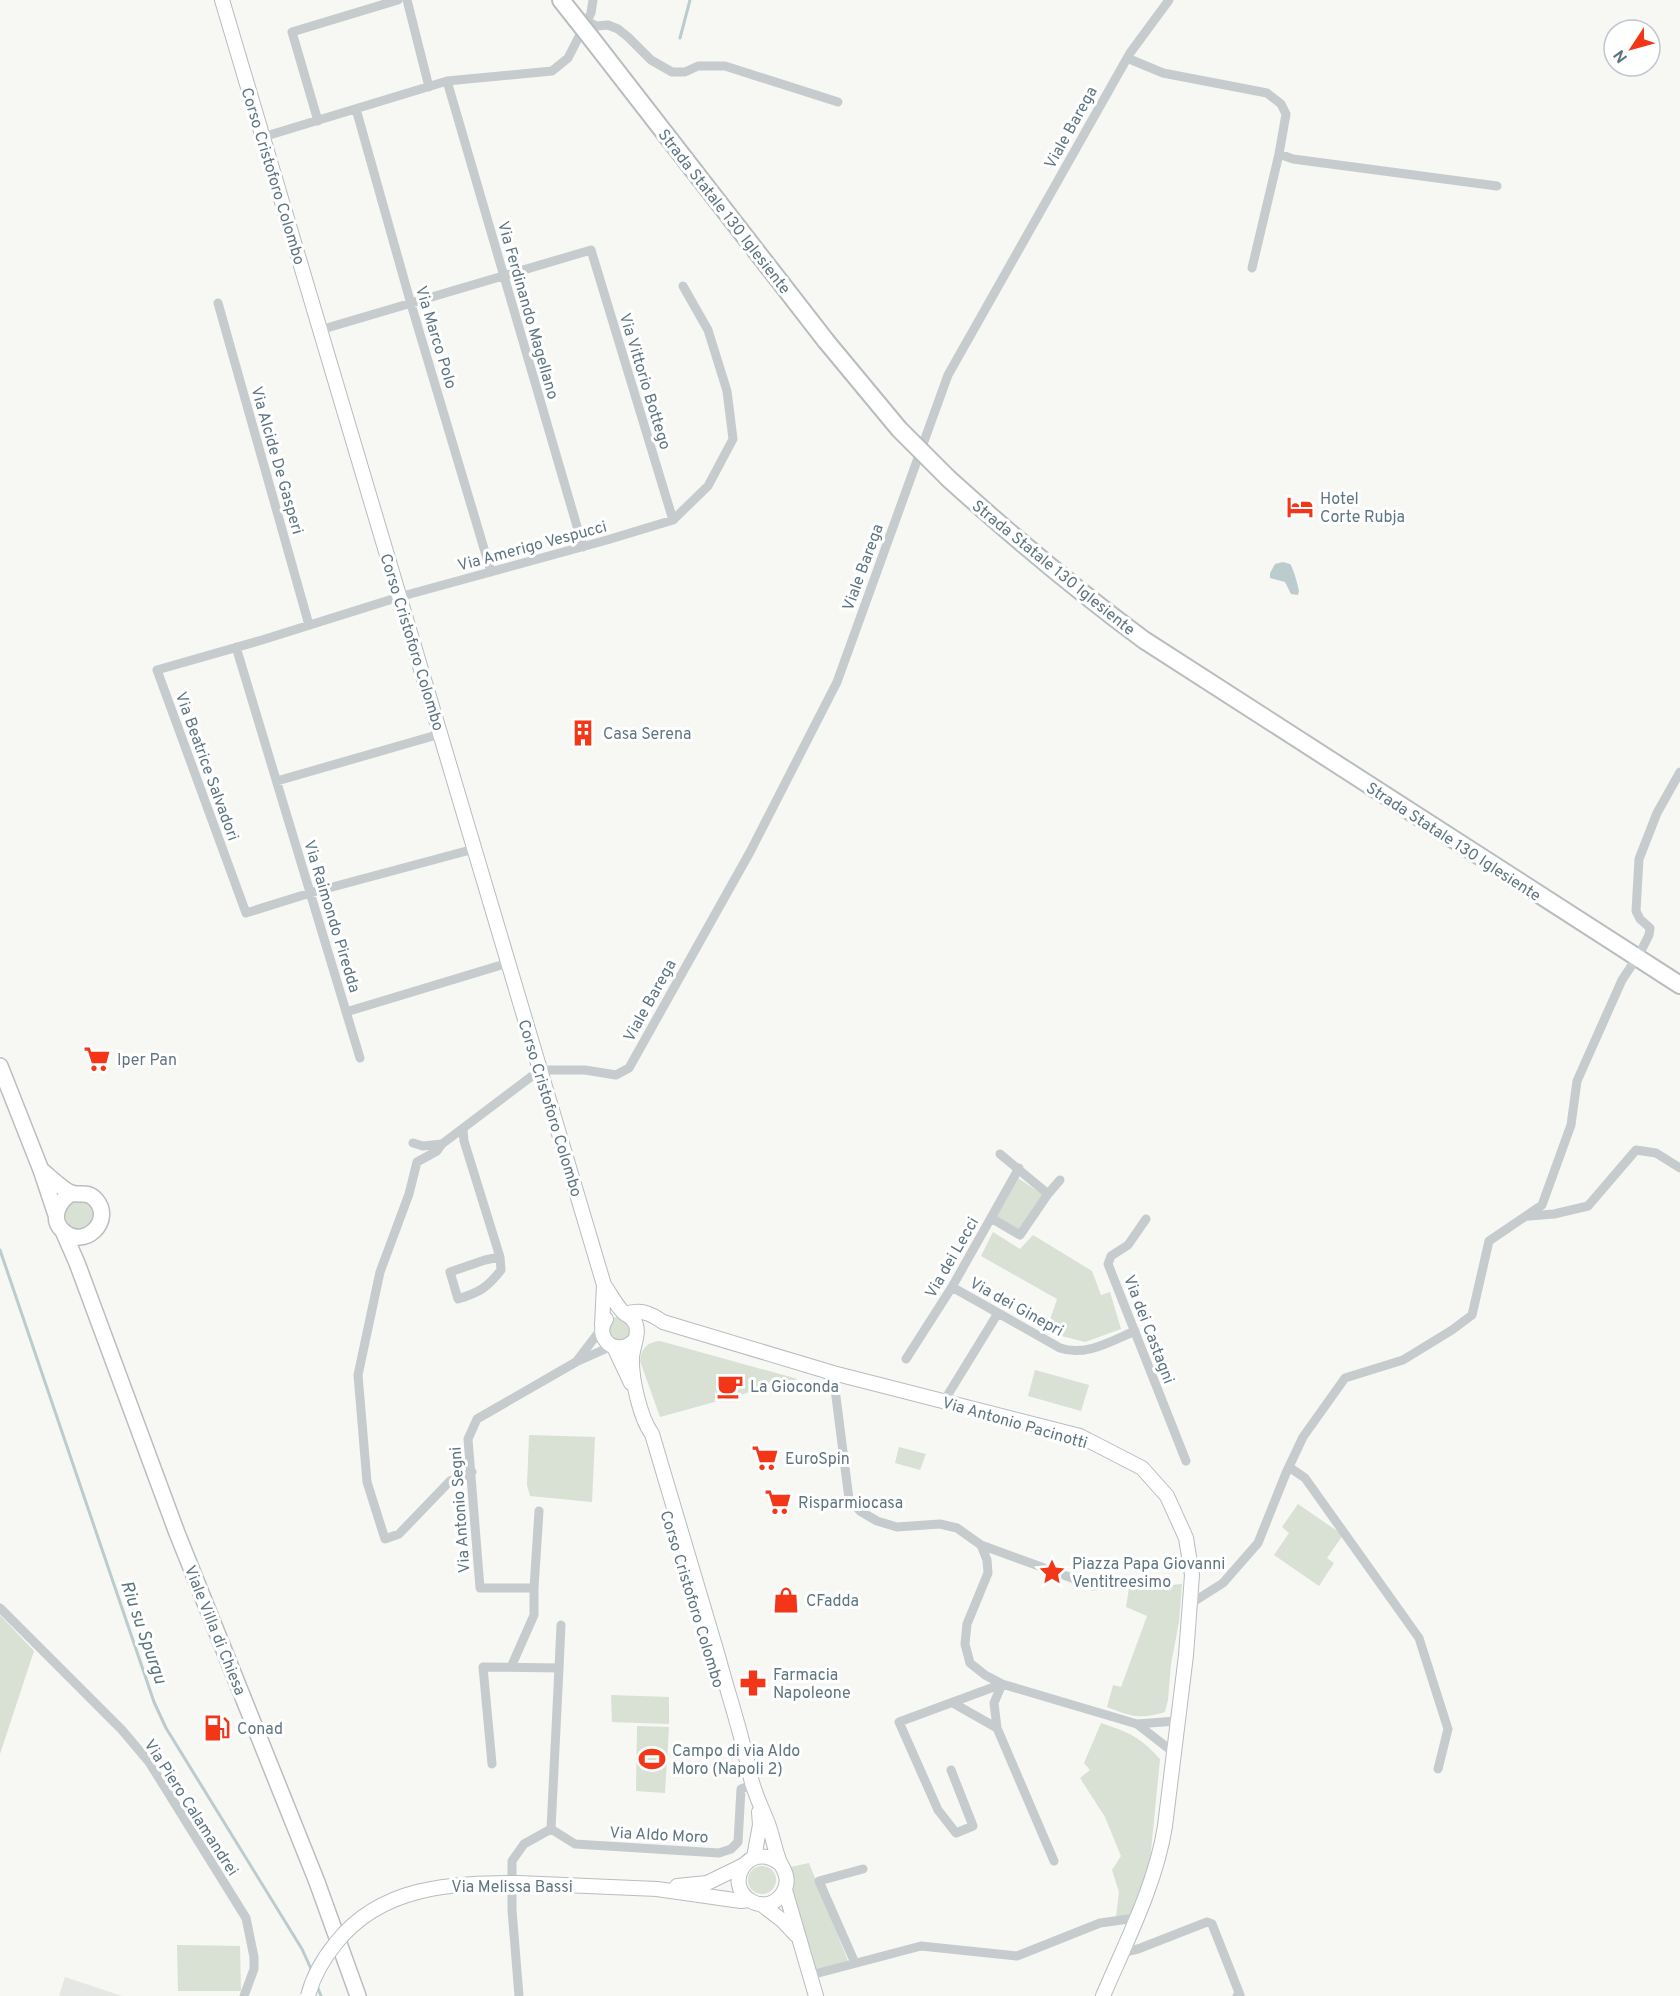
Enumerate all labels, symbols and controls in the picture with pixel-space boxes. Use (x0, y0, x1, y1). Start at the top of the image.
north arrow (1602, 18, 1662, 78)
text: N (1610, 45, 1633, 66)
street label: Viale Barega (1041, 83, 1103, 173)
street label: Corso Cristoforo Colombo (236, 86, 309, 268)
street label: Strada Statale 130 Iglesiente (653, 126, 794, 299)
street label: Via Ferdinando Magellano (492, 219, 562, 402)
street label: Via Marco Polo (410, 284, 460, 391)
street label: Via Vittorio Bottego (614, 311, 674, 452)
street label: Via Alcide De Gasperi (245, 384, 307, 537)
place label: Hotel Corte Rubja (1320, 490, 1405, 528)
hotel icon: Hotel Corte Rubja (1285, 492, 1315, 522)
street label: Strada Statale 130 Iglesiente (967, 497, 1138, 641)
street label: Via Amerigo Vespucci (456, 517, 609, 576)
street label: Viale Barega (839, 522, 889, 614)
street label: Corso Cristoforo Colombo (375, 552, 448, 734)
street label: Via Beatrice Salvadori (170, 690, 242, 844)
building icon: Casa Serena (568, 718, 598, 748)
place label: Casa Serena (603, 725, 691, 745)
street label: Strada Statale 130 Iglesiente (1362, 779, 1544, 907)
street label: Via Raimondo Piredda (298, 838, 364, 995)
street label: Viale Barega (620, 956, 682, 1046)
street label: Corso Cristoforo Colombo (513, 1018, 586, 1200)
supermarket icon: Iper Pan (82, 1044, 112, 1074)
place label: Iper Pan (117, 1051, 177, 1071)
street label: Via dei Lecci (922, 1214, 984, 1302)
street label: Via dei Castagni (1118, 1272, 1178, 1387)
street label: Via dei Ginepri (966, 1274, 1067, 1342)
cafe icon: La Gioconda (715, 1371, 745, 1401)
place label: La Gioconda (750, 1378, 839, 1398)
street label: Via Antonio Pacinotti (939, 1394, 1089, 1454)
supermarket icon: EuroSpin (750, 1443, 780, 1473)
street label: Via Antonio Segni (447, 1446, 475, 1574)
place label: EuroSpin (785, 1450, 850, 1470)
supermarket icon: Risparmiocasa (763, 1487, 793, 1517)
place label: Risparmiocasa (798, 1494, 903, 1514)
street label: Corso Cristoforo Colombo (655, 1509, 728, 1691)
place label: Piazza Papa Giovanni Ventitreesimo (1072, 1555, 1225, 1593)
place icon: Piazza Papa Giovanni Ventitreesimo (1037, 1557, 1067, 1587)
street label: Viale Villa di Chiesa (179, 1563, 249, 1699)
water label: Riu su Spurgu (114, 1578, 171, 1687)
shop icon: CFadda (771, 1585, 801, 1615)
place label: CFadda (806, 1592, 859, 1612)
place label: Farmacia Napoleone (773, 1666, 851, 1704)
pharmacy icon: Farmacia Napoleone (738, 1668, 768, 1698)
fuel station icon: Conad (202, 1713, 232, 1743)
place label: Conad (237, 1720, 283, 1740)
street label: Via Piero Calamandrei (139, 1736, 242, 1880)
place label: Campo di via Aldo Moro (Napoli 2) (672, 1742, 800, 1780)
sports icon: Campo di via Aldo Moro (Napoli 2) (637, 1744, 667, 1774)
street label: Via Aldo Moro (609, 1823, 709, 1849)
street label: Via Melissa Bassi (451, 1878, 573, 1898)

